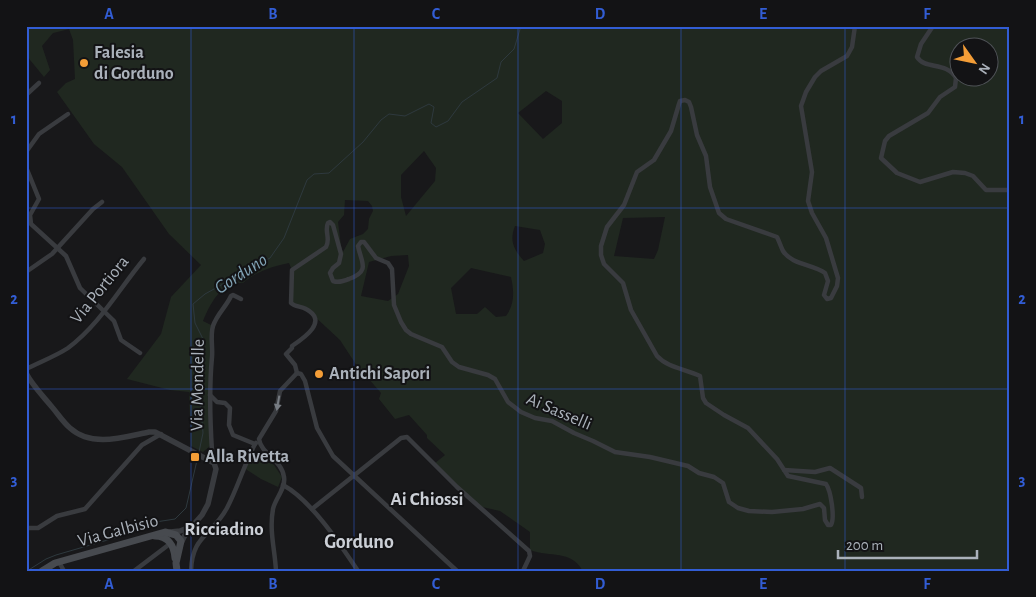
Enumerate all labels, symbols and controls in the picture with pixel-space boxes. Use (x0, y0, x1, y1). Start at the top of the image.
text: A (104, 6, 114, 22)
text: B (268, 6, 278, 22)
text: C (432, 6, 441, 22)
text: D (595, 6, 606, 22)
text: E (759, 6, 767, 22)
text: F (923, 6, 931, 22)
north arrow (948, 38, 998, 88)
place label: Falesia di Gorduno (94, 44, 174, 83)
marker: Falesia di Gorduno (78, 57, 90, 69)
text: N (976, 61, 993, 76)
text: 1 (11, 111, 17, 127)
text: 1 (1019, 111, 1025, 127)
water label: Gorduno (211, 250, 271, 298)
street label: Via Portiora (67, 253, 133, 327)
text: 2 (10, 291, 18, 307)
text: 2 (1018, 291, 1026, 307)
street label: Via Mondelle (188, 339, 208, 431)
place label: Antichi Sapori (329, 365, 430, 383)
marker: Antichi Sapori (313, 368, 325, 380)
street label: Ai Sasselli (524, 390, 594, 434)
one-way arrow (273, 395, 281, 411)
place label: Alla Rivetta (205, 448, 290, 466)
marker: Alla Rivetta (189, 451, 201, 463)
text: 3 (11, 472, 18, 488)
text: 3 (1019, 472, 1026, 488)
district label: Ai Chiossi (390, 490, 464, 509)
street label: Via Galbisio (76, 512, 160, 550)
district label: Ricciadino (184, 520, 264, 539)
scale bar (838, 527, 977, 559)
district label: Gorduno (324, 532, 394, 552)
text: 200 m (846, 538, 883, 553)
text: A (104, 576, 114, 592)
text: B (268, 576, 278, 592)
text: C (432, 576, 441, 592)
text: D (595, 576, 606, 592)
text: E (759, 576, 767, 592)
text: F (923, 576, 931, 592)

